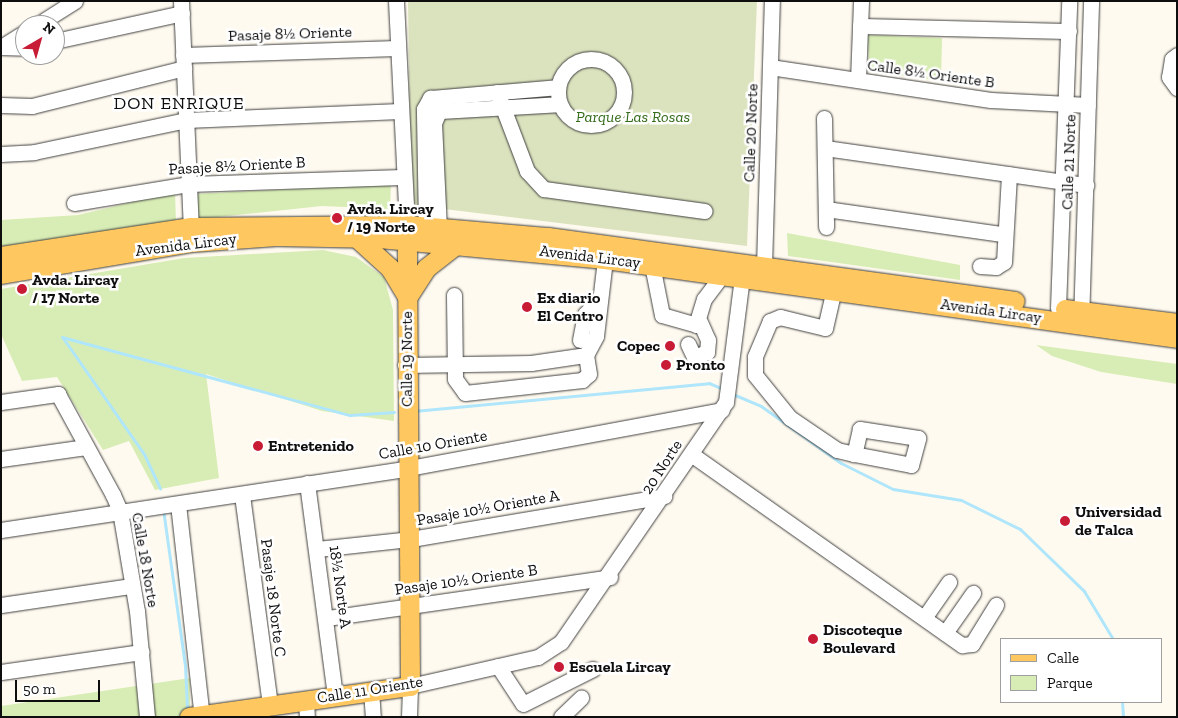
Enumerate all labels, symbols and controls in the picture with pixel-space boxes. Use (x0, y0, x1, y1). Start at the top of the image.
north arrow (15, 15, 65, 65)
text: N (39, 19, 58, 39)
street label: Pasaje 8½ Oriente (228, 22, 352, 46)
street label: Calle 8½ Oriente B (866, 56, 996, 92)
street label: Calle 20 Norte (740, 83, 762, 183)
district label: DON ENRIQUE (112, 92, 246, 114)
park label: Parque Las Rosas (576, 107, 690, 127)
street label: Calle 21 Norte (1058, 114, 1080, 210)
street label: Pasaje 8½ Oriente B (168, 153, 306, 179)
place label: Avda. Lircay / 19 Norte (347, 199, 434, 237)
marker: Avda. Lircay / 19 Norte (331, 212, 343, 224)
street label: Avenida Lircay (134, 229, 238, 261)
street label: Avenida Lircay (538, 241, 642, 273)
place label: Avda. Lircay / 17 Norte (32, 270, 119, 308)
marker: Avda. Lircay / 17 Norte (16, 283, 28, 295)
place label: Ex diario El Centro (537, 288, 603, 326)
street label: Avenida Lircay (939, 294, 1043, 328)
marker: Ex diario El Centro (521, 301, 533, 313)
street label: Calle 19 Norte (397, 311, 417, 407)
place label: Copec (617, 336, 660, 356)
marker: Copec (664, 340, 676, 352)
place label: Pronto (676, 355, 725, 375)
marker: Pronto (660, 359, 672, 371)
street label: Calle 10 Oriente (377, 426, 489, 464)
place label: Entretenido (268, 436, 354, 456)
street label: 20 Norte (637, 436, 687, 498)
marker: Entretenido (252, 440, 264, 452)
street label: Pasaje 10½ Oriente A (415, 486, 561, 530)
place label: Universidad de Talca (1075, 502, 1162, 540)
street label: Calle 18 Norte (127, 511, 163, 609)
marker: Universidad de Talca (1059, 515, 1071, 527)
street label: Pasaje 18 Norte C (256, 538, 290, 658)
street label: 18½ Norte A (325, 544, 355, 630)
street label: Pasaje 10½ Oriente B (393, 560, 539, 600)
place label: Discoteque Boulevard (823, 620, 902, 658)
marker: Discoteque Boulevard (807, 633, 819, 645)
legend (1000, 638, 1163, 703)
text: Calle (1047, 649, 1079, 667)
place label: Escuela Lircay (569, 657, 671, 677)
marker: Escuela Lircay (553, 661, 565, 673)
scale bar (18, 670, 102, 702)
street label: Calle 11 Oriente (316, 672, 424, 708)
text: Parque (1047, 674, 1093, 692)
text: 50 m (23, 680, 56, 698)

